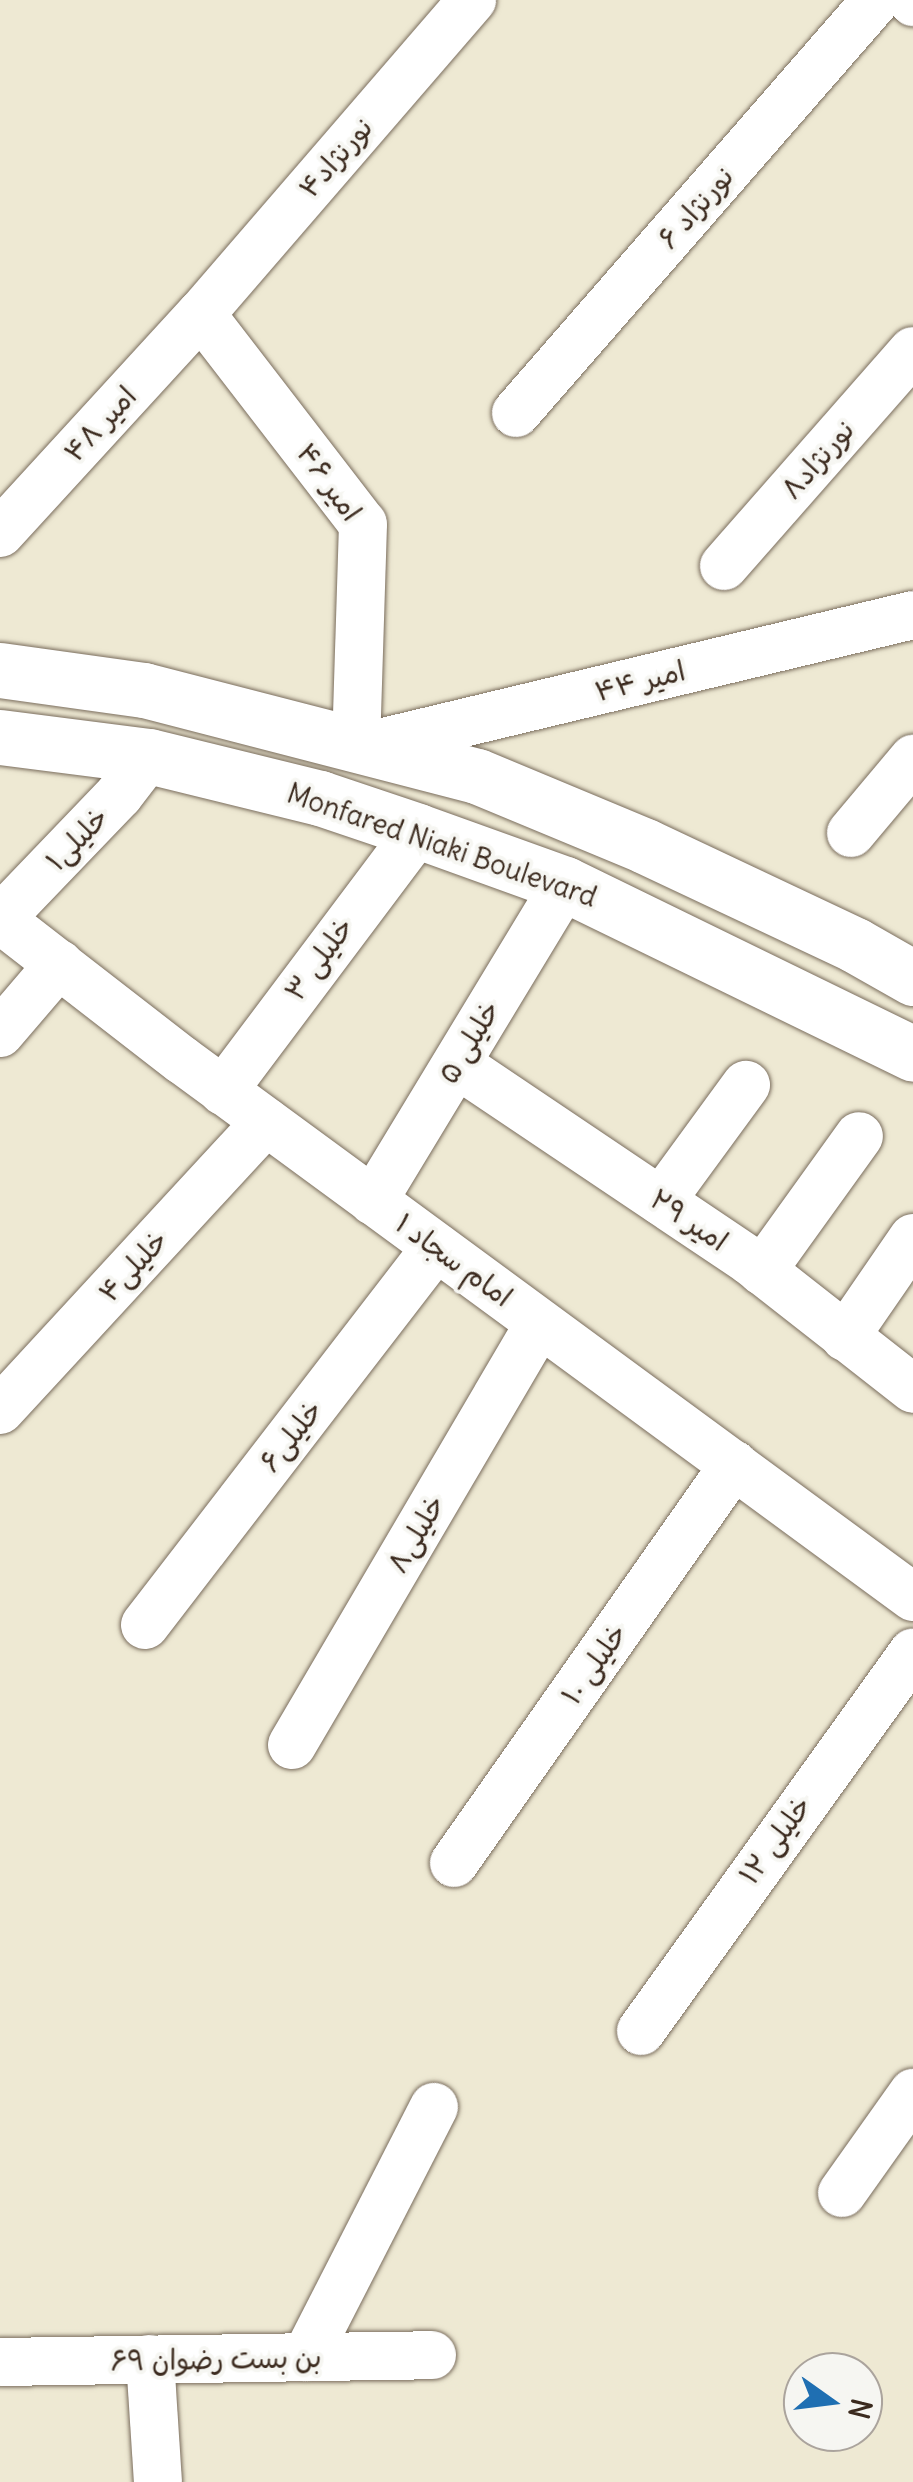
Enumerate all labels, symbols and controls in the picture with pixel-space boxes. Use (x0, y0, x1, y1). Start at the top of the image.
street label: نورنژاد۴ (292, 110, 380, 204)
street label: نورنژاد ۶ (651, 159, 741, 255)
street label: امیر ۴۸ (57, 379, 143, 469)
street label: نورنژاد۸ (774, 412, 862, 506)
street label: امیر ۴۶ (290, 437, 368, 527)
street label: امیر ۴۴ (591, 654, 689, 708)
street label: Monfared Niaki Boulevard (283, 776, 601, 914)
street label: خلیلی۱ (39, 800, 115, 878)
street label: خلیلی ۳ (278, 911, 360, 1007)
street label: خلیلی ۵ (431, 994, 507, 1090)
street label: امیر ۲۹ (644, 1182, 734, 1258)
street label: امام سجاد ۱ (389, 1206, 519, 1314)
street label: خلیلی۴ (91, 1223, 175, 1309)
street label: خلیلی۶ (253, 1393, 329, 1479)
street label: خلیلی۸ (380, 1489, 452, 1579)
street label: خلیلی ۱۰ (554, 1617, 634, 1711)
street label: خلیلی ۱۲ (732, 1789, 818, 1891)
street label: بن بست رضوان ۶۹ (110, 2340, 322, 2378)
north arrow (783, 2352, 883, 2452)
text: N (840, 2395, 880, 2423)

